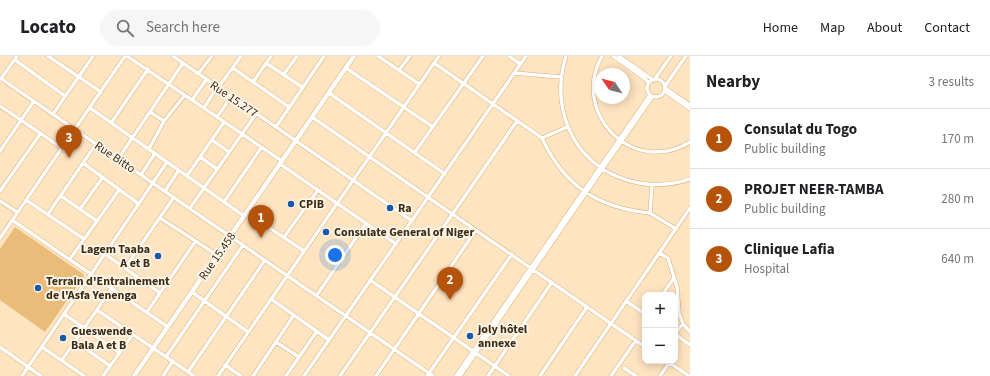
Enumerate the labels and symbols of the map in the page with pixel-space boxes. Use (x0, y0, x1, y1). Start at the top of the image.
north arrow (594, 68, 630, 104)
street label: Rue 15.277 (206, 77, 261, 122)
pin: 3 (56, 125, 82, 158)
street label: Rue Bitto (91, 138, 139, 177)
place label: CPIB (299, 196, 324, 213)
marker: CPIB (286, 199, 296, 209)
place label: Ra (398, 200, 412, 217)
marker: Ra (385, 203, 395, 213)
pin: 1 (248, 205, 274, 238)
place label: Consulate General of Niger (334, 224, 475, 241)
marker: Consulate General of Niger (321, 227, 331, 237)
street label: Rue 15.458 (195, 229, 240, 283)
place label: Lagem Taaba A et B (81, 241, 150, 272)
your location (325, 245, 345, 265)
marker: Lagem Taaba A et B (153, 251, 163, 261)
pin: 2 (437, 267, 463, 300)
place label: Terrain d'Entrainement de l'Asfa Yenenga (46, 273, 170, 304)
marker: Terrain d'Entrainement de l'Asfa Yenenga (33, 283, 43, 293)
place label: joly hôtel annexe (477, 321, 528, 352)
place label: Gueswende Bala A et B (71, 323, 132, 354)
marker: joly hôtel annexe (465, 331, 475, 341)
marker: Gueswende Bala A et B (58, 333, 68, 343)

